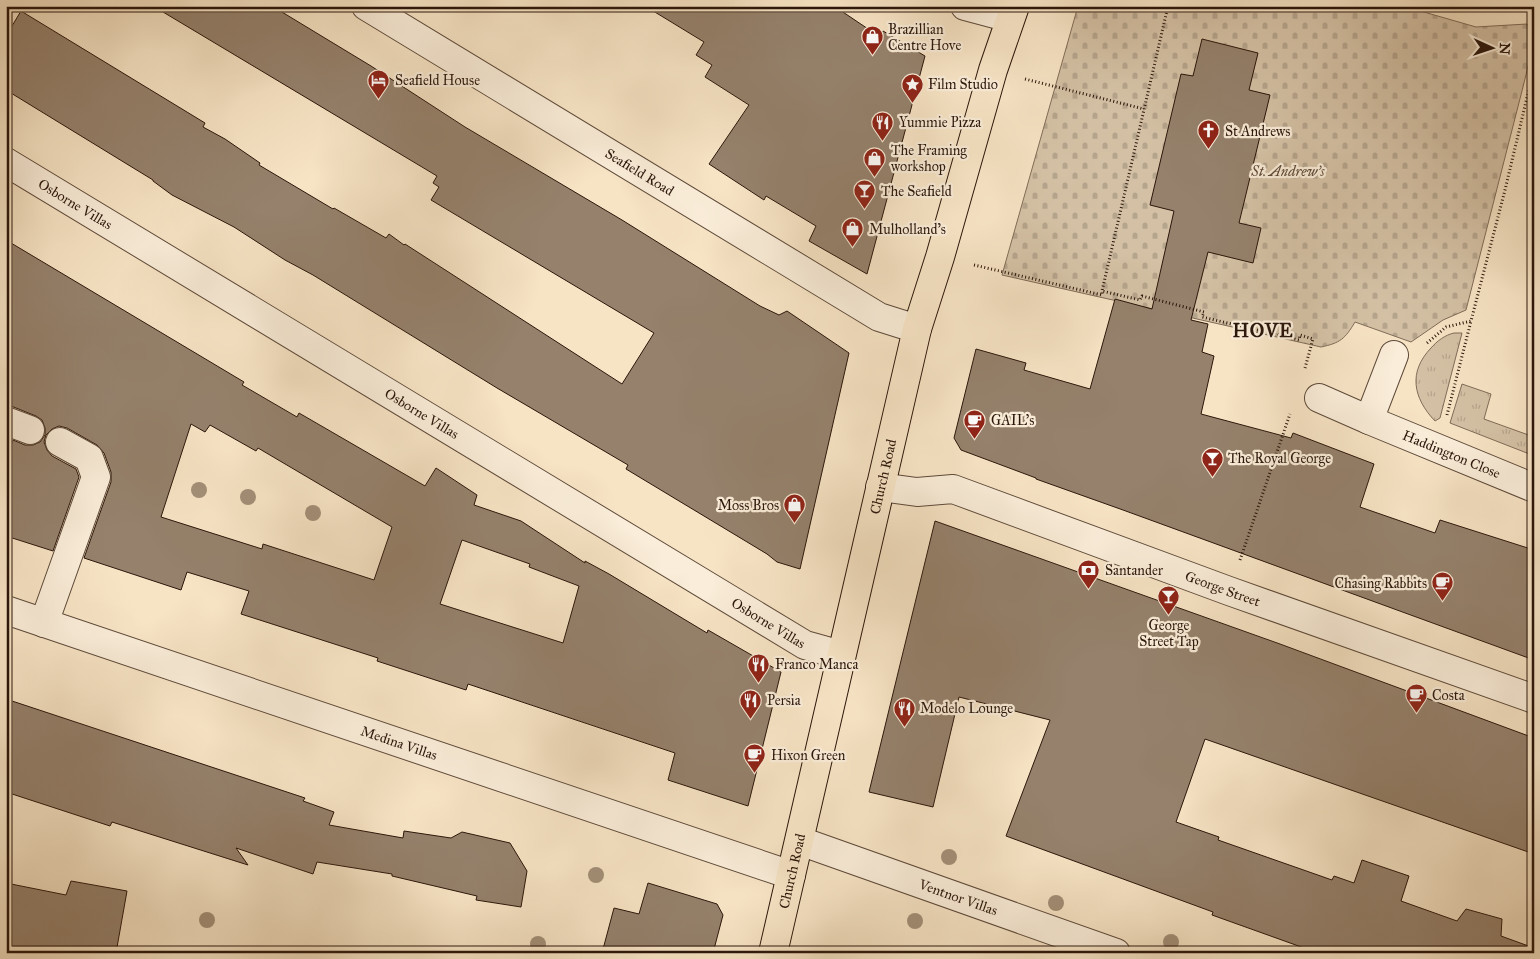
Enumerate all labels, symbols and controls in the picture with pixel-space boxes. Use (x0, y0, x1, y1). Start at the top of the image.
place label: Brazillian Centre Hove (888, 21, 961, 54)
north arrow (1468, 22, 1518, 72)
shop icon: Brazillian Centre Hove (860, 25, 884, 56)
text: N (1496, 42, 1513, 55)
hotel icon: Seafield House (367, 68, 391, 99)
place label: Seafield House (395, 72, 480, 89)
place icon: Film Studio (900, 72, 924, 103)
place label: Film Studio (928, 76, 998, 93)
restaurant icon: Yummie Pizza (871, 110, 895, 141)
place label: Yummie Pizza (899, 114, 981, 131)
church icon: St Andrews (1197, 119, 1221, 150)
place label: St Andrews (1225, 123, 1290, 140)
place label: The Framing workshop (891, 142, 967, 175)
street label: Seafield Road (602, 145, 677, 200)
shop icon: The Framing workshop (863, 146, 887, 177)
park label: St. Andrew's (1250, 163, 1326, 180)
street label: Osborne Villas (35, 175, 115, 233)
bar icon: The Seafield (853, 179, 877, 210)
place label: The Seafield (881, 183, 952, 200)
shop icon: Mulholland's (841, 217, 865, 248)
place label: Mulholland's (869, 221, 946, 238)
district label: HOVE (1233, 319, 1294, 342)
street label: Osborne Villas (381, 385, 462, 443)
cafe icon: GAIL's (963, 408, 987, 439)
place label: GAIL's (991, 412, 1034, 429)
street label: Haddington Close (1400, 427, 1503, 482)
street label: Church Road (867, 437, 900, 516)
bar icon: The Royal George (1200, 446, 1224, 477)
place label: The Royal George (1228, 450, 1331, 467)
shop icon: Moss Bros (783, 493, 807, 524)
place label: Moss Bros (718, 497, 779, 514)
bank icon: Santander (1077, 558, 1101, 589)
place label: Santander (1105, 562, 1164, 579)
street label: George Street (1183, 568, 1262, 610)
cafe icon: Chasing Rabbits (1431, 571, 1455, 602)
place label: Chasing Rabbits (1335, 575, 1427, 592)
bar icon: George Street Tap (1157, 585, 1181, 616)
street label: Osborne Villas (728, 594, 808, 652)
place label: George Street Tap (1139, 617, 1199, 650)
restaurant icon: Franco Manca (747, 652, 771, 683)
place label: Franco Manca (775, 656, 858, 673)
cafe icon: Costa (1404, 683, 1428, 714)
place label: Costa (1432, 687, 1465, 704)
restaurant icon: Persia (739, 688, 763, 719)
place label: Persia (767, 692, 801, 709)
restaurant icon: Modelo Lounge (892, 696, 916, 727)
place label: Modelo Lounge (920, 700, 1013, 717)
street label: Medina Villas (359, 722, 440, 764)
cafe icon: Hixon Green (743, 743, 767, 774)
place label: Hixon Green (771, 747, 846, 764)
street label: Church Road (775, 832, 809, 910)
street label: Ventnor Villas (916, 876, 1000, 919)

